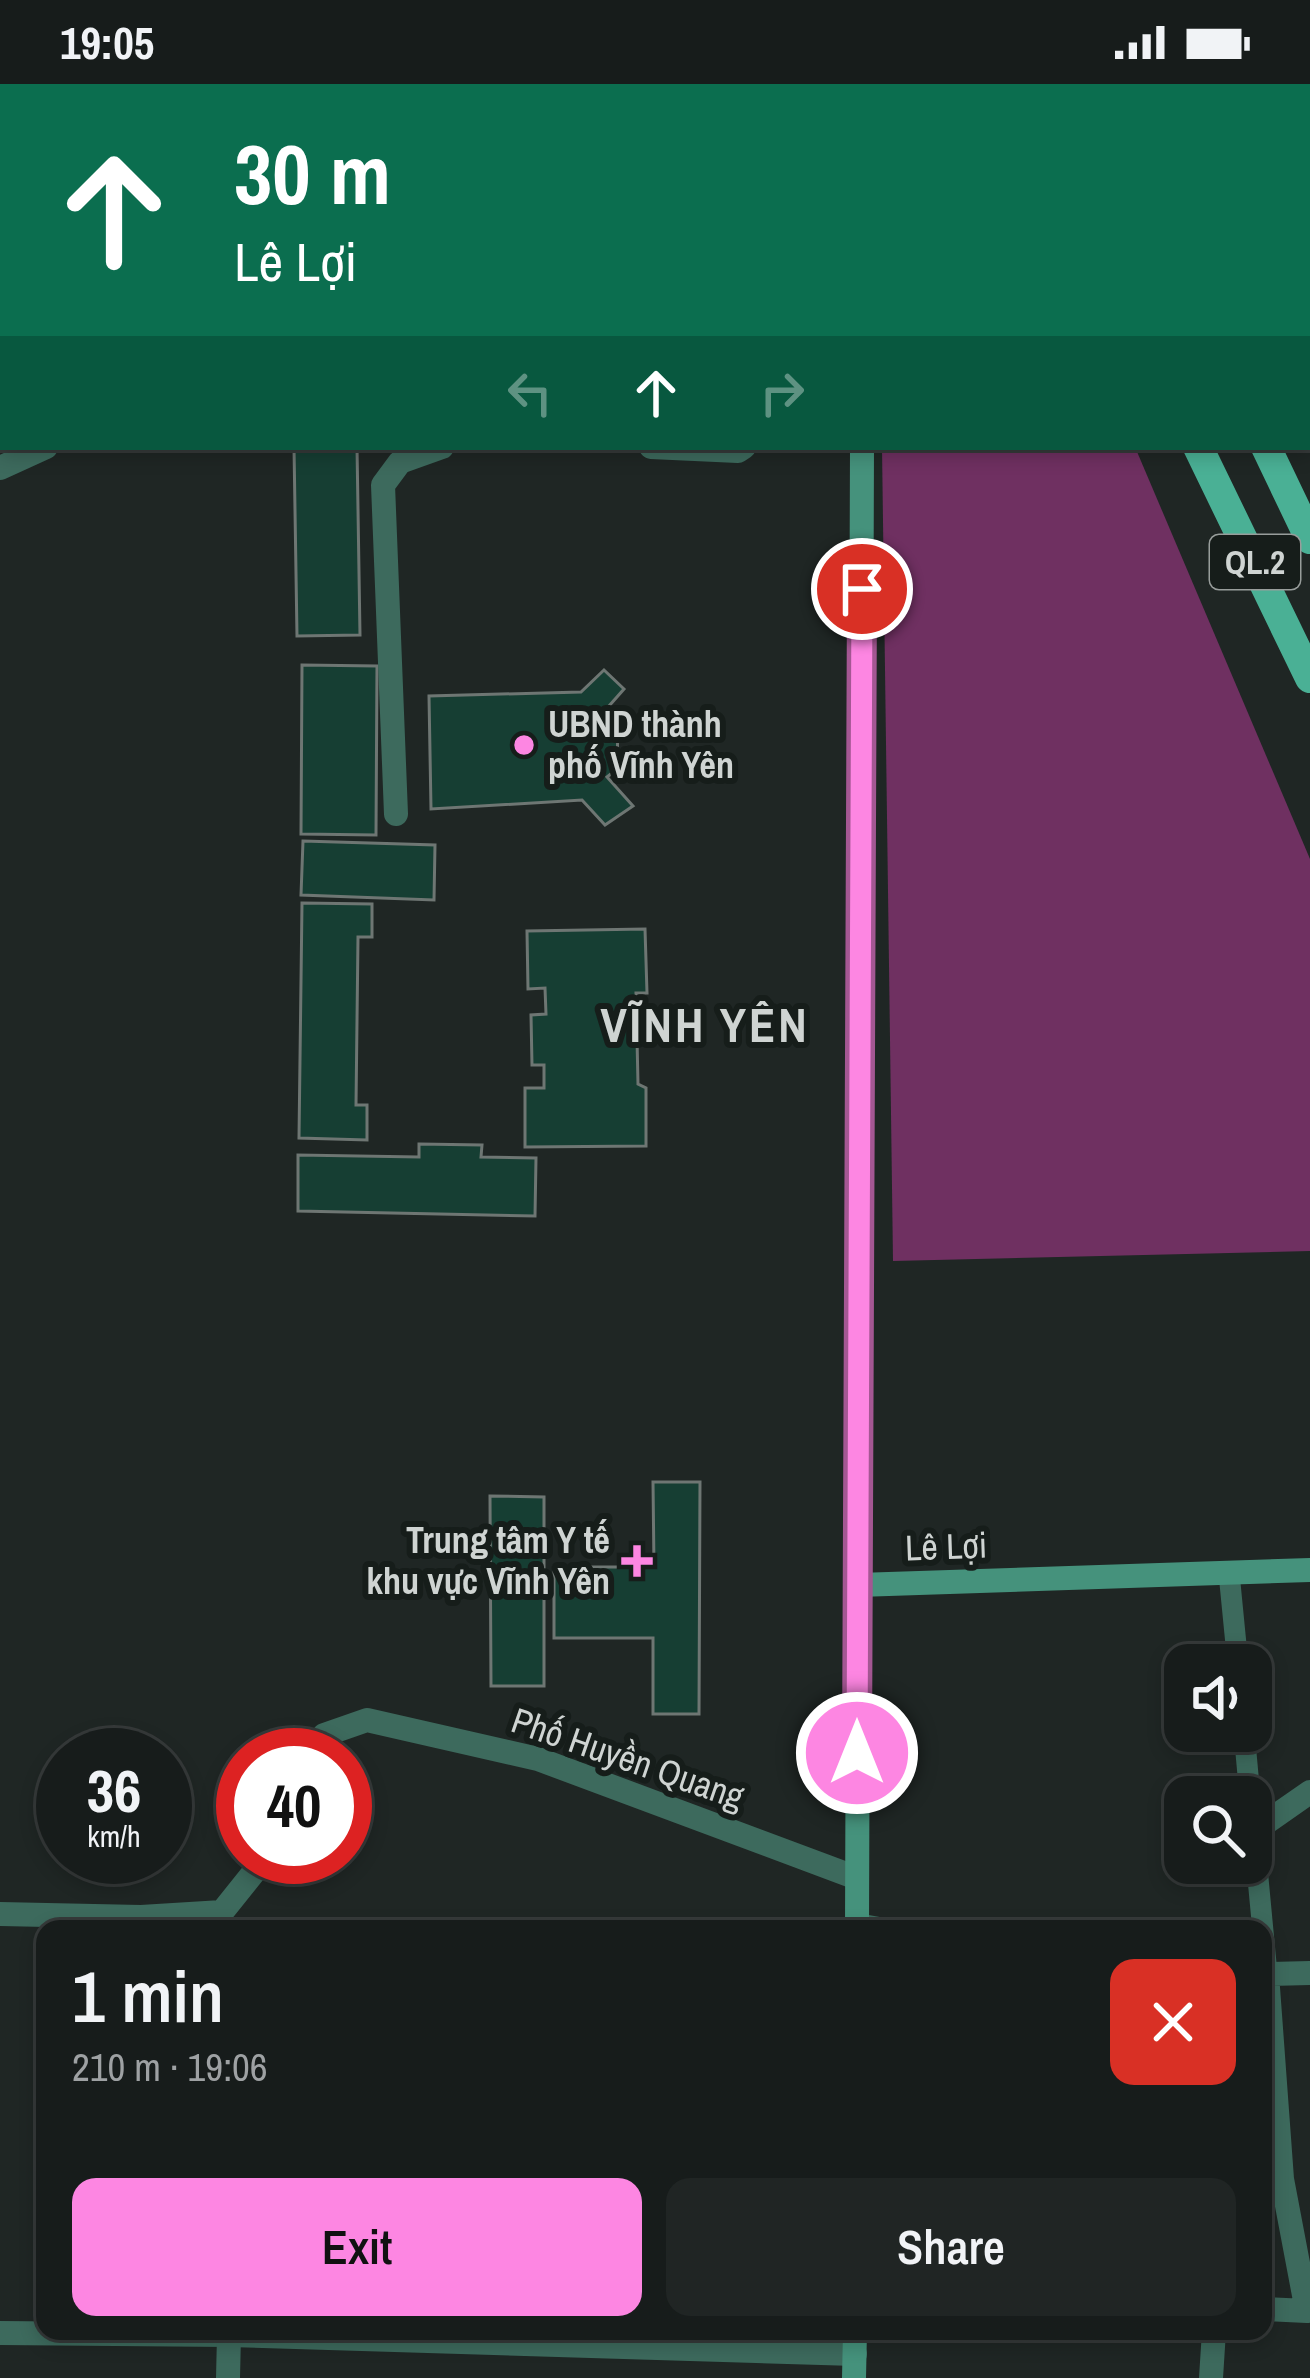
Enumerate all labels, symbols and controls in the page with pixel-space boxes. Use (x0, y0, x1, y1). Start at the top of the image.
text: 19:05 (60, 12, 154, 73)
text: 30 m (234, 117, 391, 230)
icon: ahead (36, 132, 192, 288)
text: Lê Lợi (234, 225, 357, 298)
icon: left (497, 360, 563, 426)
icon: ahead (623, 360, 689, 426)
icon: right (749, 360, 815, 426)
road number: QL.2 (1210, 535, 1300, 589)
pin (811, 538, 913, 640)
icon: arrive (829, 556, 895, 622)
place label: UBND thành phố Vĩnh Yên (548, 700, 734, 789)
marker: UBND thành phố Vĩnh Yên (511, 732, 537, 758)
district label: VĨNH YÊN (600, 992, 810, 1057)
place label: Trung tâm Y tế khu vực Vĩnh Yên (367, 1516, 610, 1605)
street label: Lê Lợi (904, 1521, 988, 1571)
marker: Trung tâm Y tế khu vực Vĩnh Yên (621, 1545, 653, 1577)
map controls (1164, 1644, 1272, 1884)
button: sound (1164, 1644, 1272, 1752)
position arrow (794, 1690, 920, 1816)
street label: Phố Huyền Quang (505, 1696, 751, 1820)
speed limit sign: 40 (216, 1728, 372, 1884)
text: 36 (87, 1750, 141, 1831)
button: search (1164, 1776, 1272, 1884)
text: km/h (87, 1816, 141, 1856)
text: 1 min (72, 1947, 224, 2044)
button: close (1110, 1959, 1236, 2085)
text: 210 m · 19:06 (72, 2041, 268, 2093)
button: Exit (72, 2178, 642, 2316)
button: Share (666, 2178, 1236, 2316)

